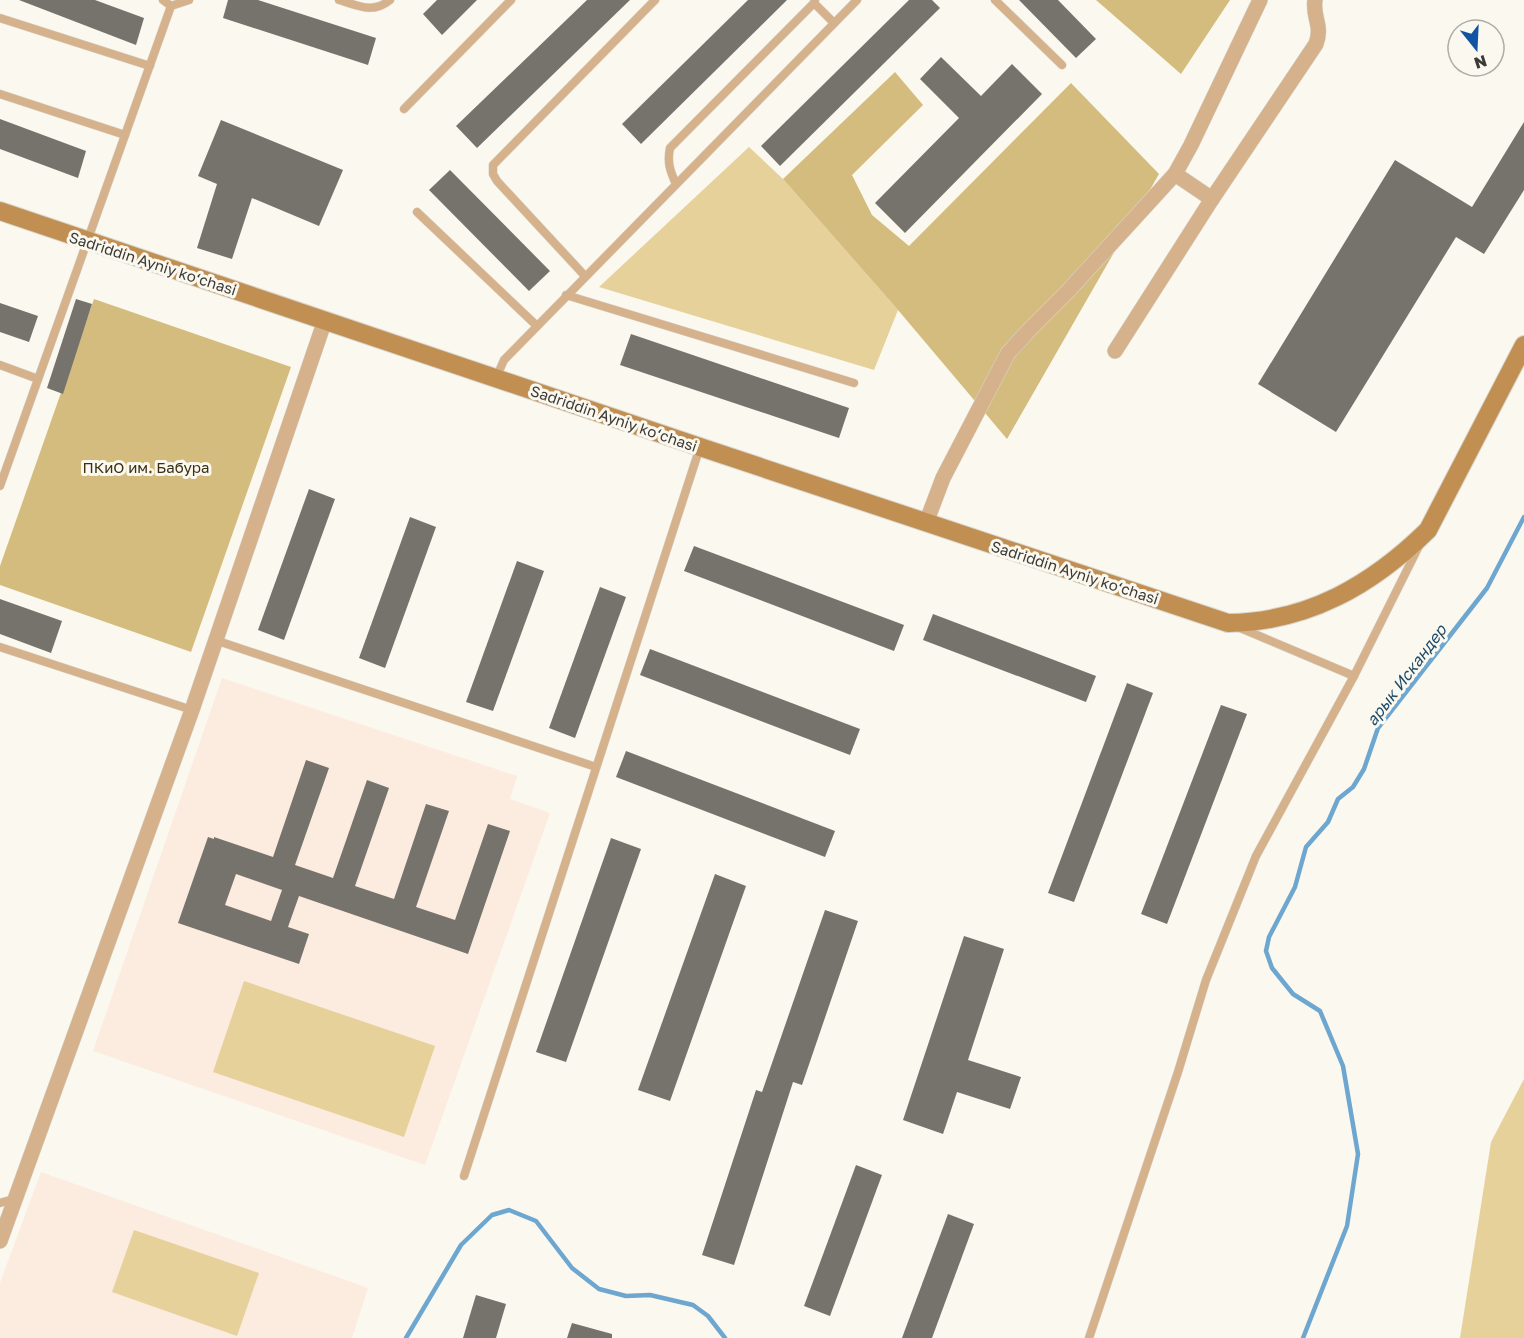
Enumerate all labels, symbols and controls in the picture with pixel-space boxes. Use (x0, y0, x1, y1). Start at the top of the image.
north arrow (1446, 18, 1506, 78)
text: N (1472, 51, 1490, 74)
street label: Sadriddin Ayniy ko‘chasi (67, 227, 239, 299)
street label: Sadriddin Ayniy ko‘chasi (528, 381, 700, 455)
park label: ПКиО им. Бабура (82, 458, 210, 476)
street label: Sadriddin Ayniy ko‘chasi (989, 536, 1161, 608)
water label: арык Искандер (1362, 620, 1451, 729)

